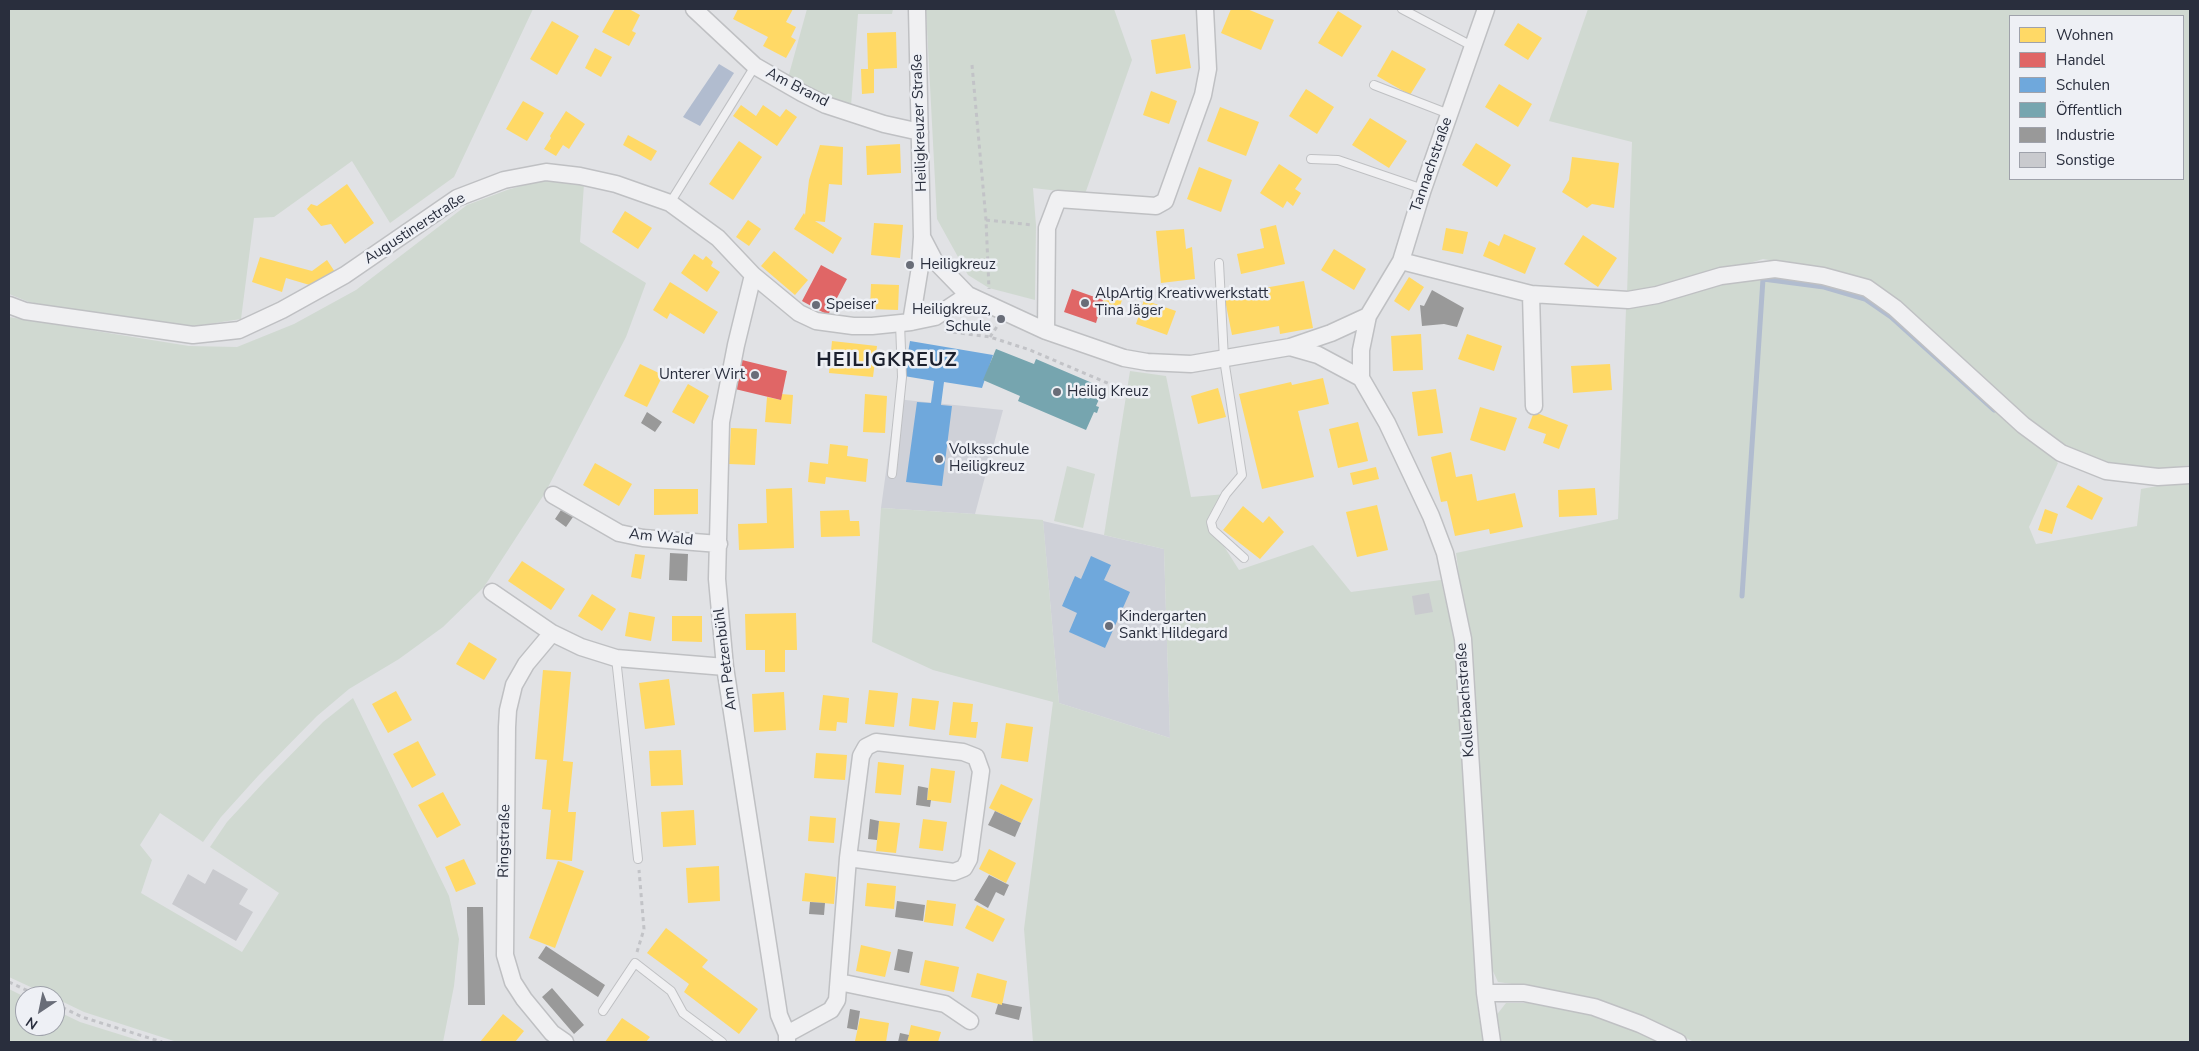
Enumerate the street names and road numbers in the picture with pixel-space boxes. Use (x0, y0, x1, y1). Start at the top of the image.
street label: Heiligkreuzer Straße (909, 54, 931, 192)
street label: Am Brand (762, 64, 832, 112)
street label: Tannachstraße (1407, 115, 1457, 215)
street label: Augustinerstraße (361, 190, 469, 268)
street label: Am Wald (628, 526, 694, 550)
street label: Am Petzenbühl (711, 607, 741, 711)
street label: Kollerbachstraße (1453, 642, 1479, 758)
street label: Ringstraße (495, 804, 515, 878)

